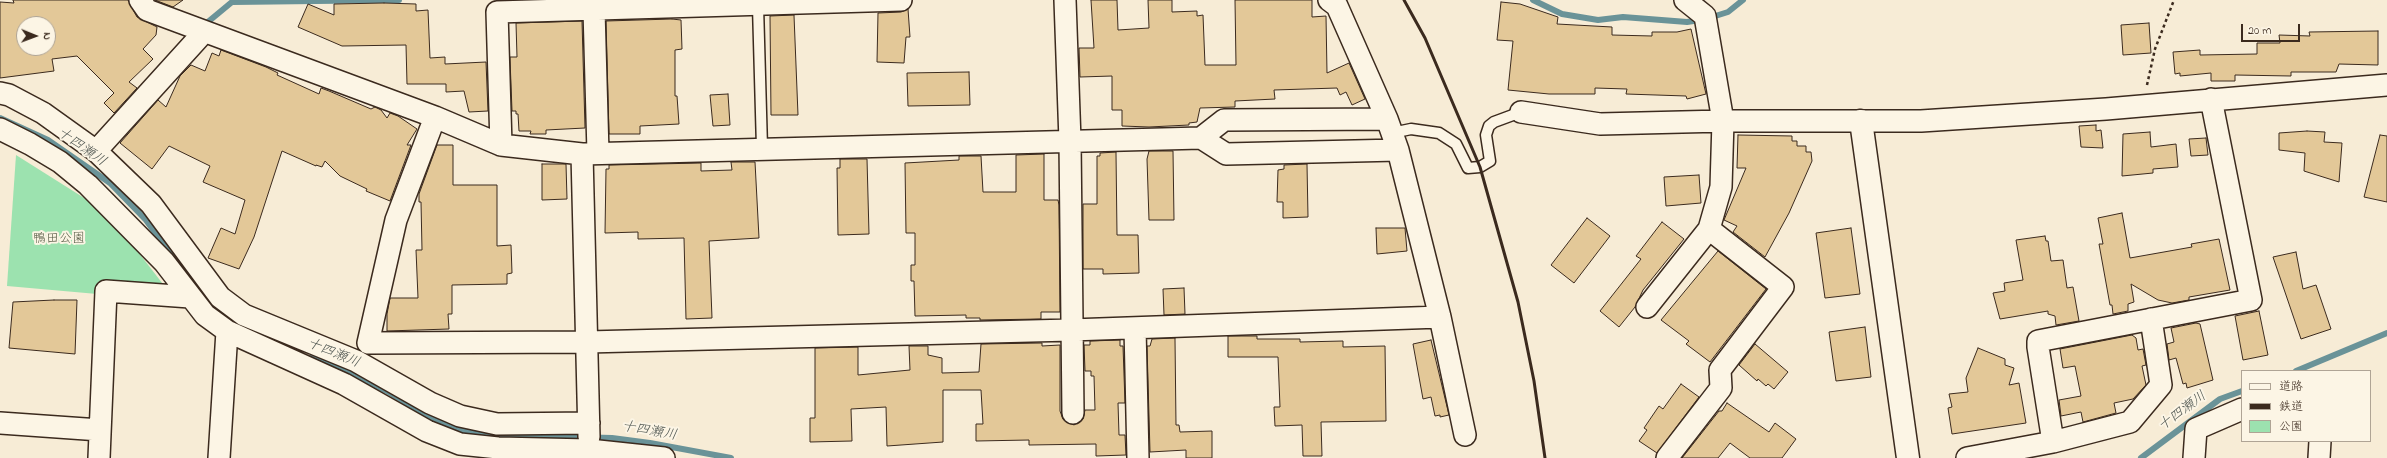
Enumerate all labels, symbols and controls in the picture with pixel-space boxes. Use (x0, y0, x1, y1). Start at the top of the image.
north arrow (16, 16, 56, 56)
scale bar (2243, 16, 2302, 42)
text: 20 m (2248, 22, 2271, 40)
text: N (39, 32, 55, 40)
water label: 十四瀬川 (53, 125, 109, 171)
park label: 鴨田公園 (33, 232, 85, 248)
water label: 十四瀬川 (304, 336, 362, 372)
legend (2241, 370, 2371, 442)
text: 道路 (2279, 378, 2303, 396)
water label: 十四瀬川 (2156, 388, 2210, 436)
text: 鉄道 (2279, 398, 2303, 416)
text: 公園 (2279, 418, 2303, 436)
water label: 十四瀬川 (620, 419, 678, 445)

